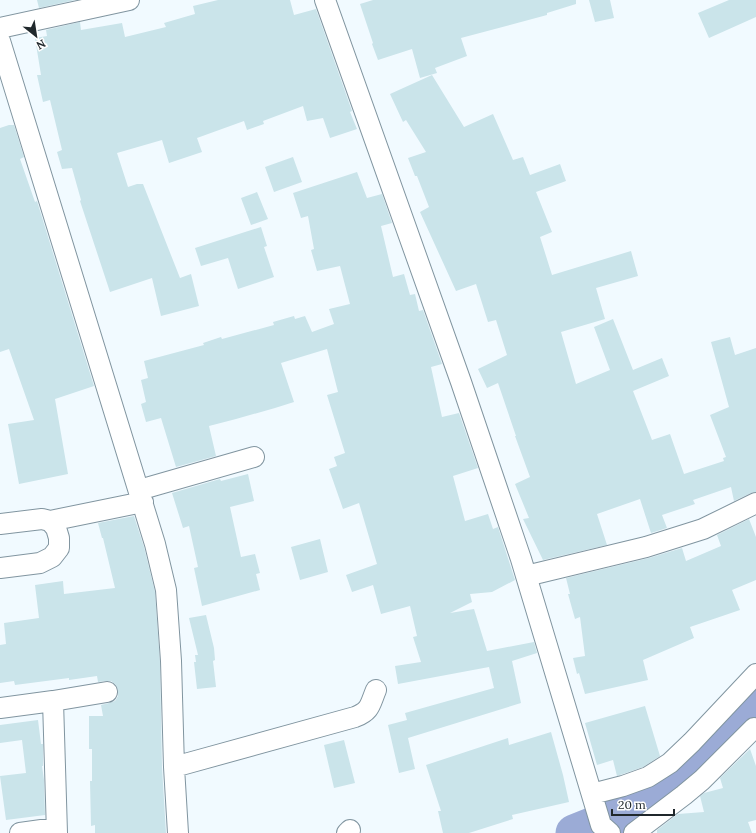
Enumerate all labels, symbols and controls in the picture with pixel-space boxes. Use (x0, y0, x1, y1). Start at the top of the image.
north arrow (16, 16, 56, 56)
text: N (33, 36, 48, 53)
scale bar (612, 791, 674, 817)
text: 20 m (618, 797, 646, 812)

